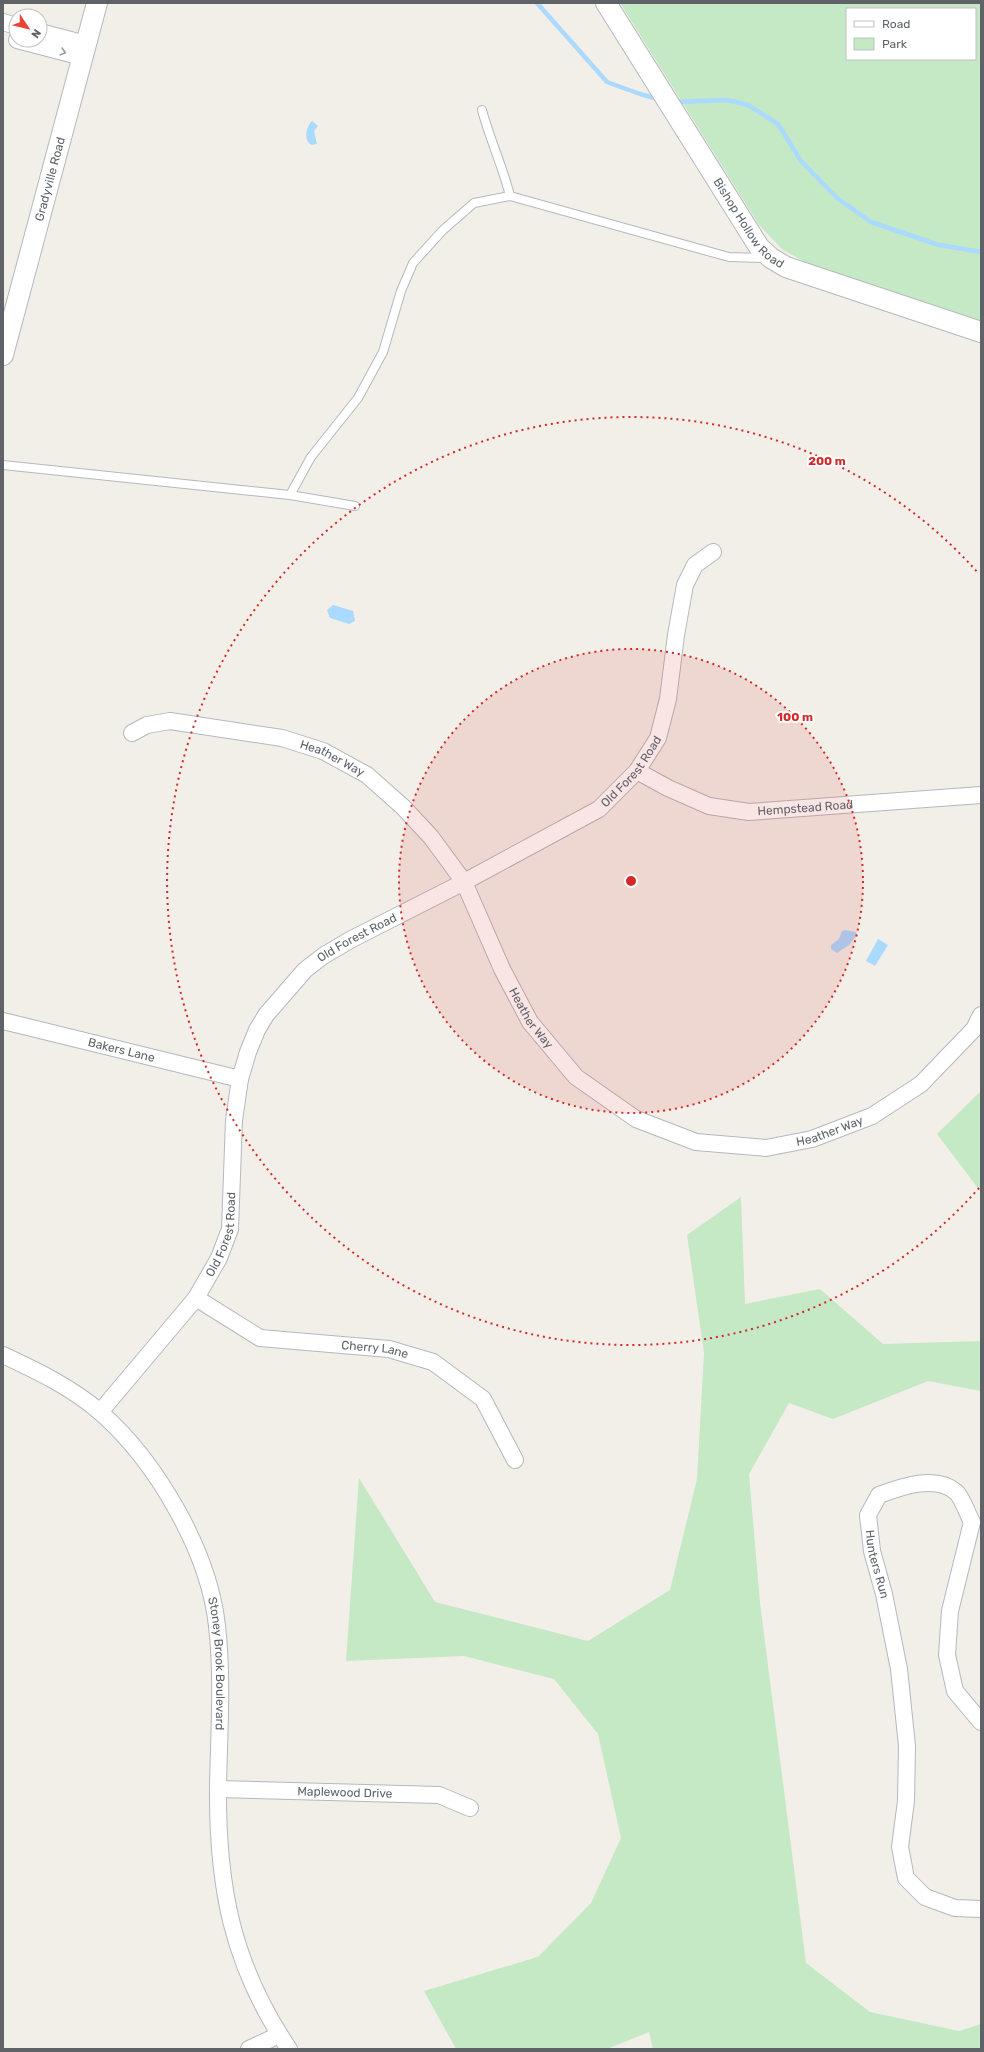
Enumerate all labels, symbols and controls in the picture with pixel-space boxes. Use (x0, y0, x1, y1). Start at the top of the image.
north arrow (8, 8, 48, 48)
legend (846, 8, 976, 60)
text: Road (882, 17, 910, 31)
text: N (28, 26, 43, 40)
text: Park (882, 37, 908, 51)
one-way arrow (59, 47, 66, 56)
street label: Gradyville Road (32, 136, 68, 223)
street label: Bishop Hollow Road (711, 175, 786, 271)
text: 200 m (808, 454, 846, 468)
text: 100 m (777, 710, 813, 724)
street label: Old Forest Road (598, 733, 664, 810)
street label: Heather Way (298, 737, 367, 780)
street label: Hempstead Road (757, 797, 854, 818)
centre of rings (624, 874, 638, 888)
street label: Old Forest Road (314, 910, 399, 965)
street label: Heather Way (506, 985, 556, 1052)
street label: Bakers Lane (87, 1035, 157, 1065)
street label: Heather Way (795, 1113, 865, 1149)
street label: Old Forest Road (203, 1192, 238, 1279)
street label: Cherry Lane (341, 1338, 410, 1361)
street label: Hunters Run (863, 1529, 892, 1600)
street label: Stoney Brook Boulevard (205, 1596, 227, 1730)
street label: Maplewood Drive (297, 1784, 393, 1801)

